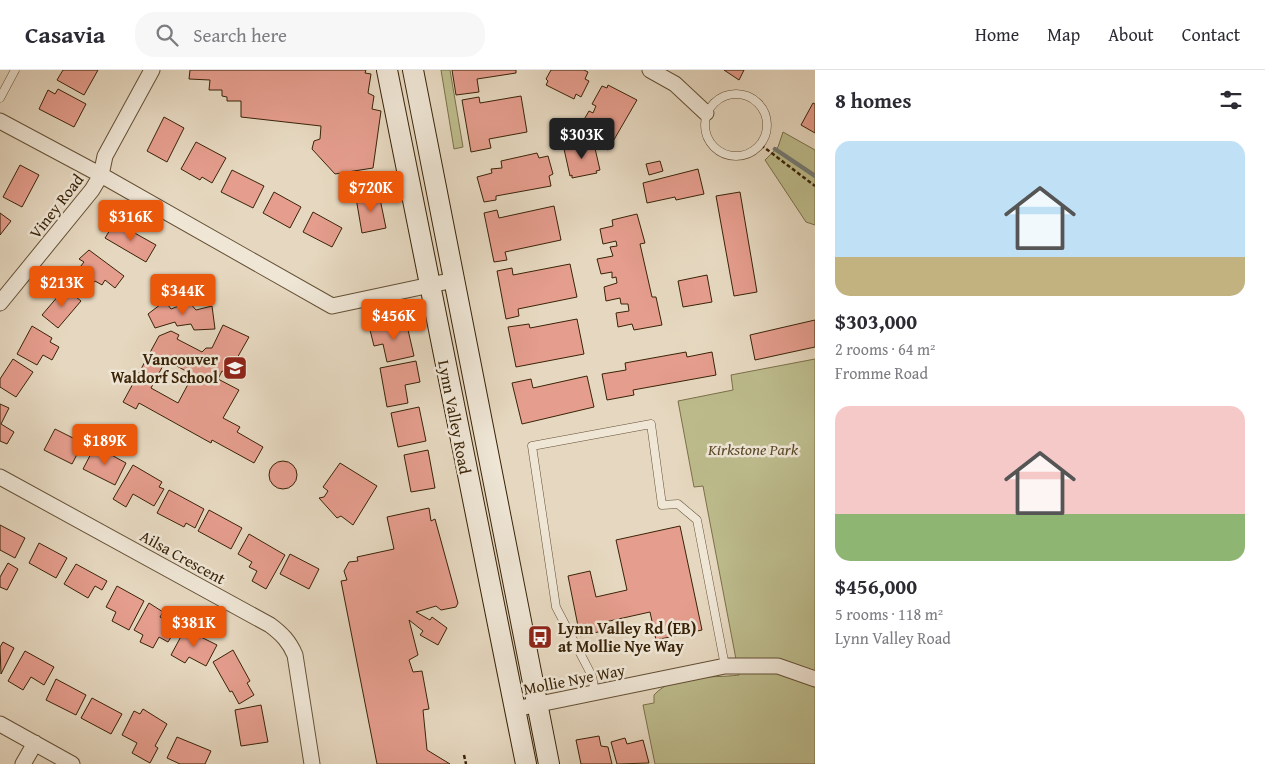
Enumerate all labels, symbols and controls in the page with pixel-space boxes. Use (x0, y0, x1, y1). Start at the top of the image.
search box (135, 12, 485, 57)
text: Casavia (25, 17, 105, 52)
icon: search (153, 21, 181, 49)
text: Search here (193, 21, 287, 49)
text: Home (975, 21, 1019, 48)
text: Map (1047, 21, 1080, 48)
text: About (1108, 21, 1154, 48)
text: Contact (1182, 21, 1240, 48)
text: 8 homes (835, 85, 911, 116)
icon: filters (1217, 86, 1245, 114)
pin: $303K (547, 118, 617, 160)
text: $303K (560, 122, 604, 146)
street label: Viney Road (23, 168, 89, 244)
pin: $720K (336, 170, 406, 213)
icon: home (995, 173, 1085, 263)
text: $720K (349, 175, 393, 199)
pin: $316K (96, 200, 166, 242)
text: $316K (109, 204, 153, 228)
pin: $213K (27, 266, 97, 308)
text: $213K (40, 270, 84, 294)
pin: $344K (148, 274, 218, 316)
text: $344K (161, 278, 205, 302)
pin: $456K (359, 298, 429, 341)
text: $456K (372, 303, 416, 327)
text: $303,000 (835, 306, 917, 337)
text: 2 rooms · 64 m² (835, 337, 935, 361)
place label: Vancouver Waldorf School (111, 347, 219, 389)
school or university icon: Vancouver Waldorf School (222, 355, 248, 381)
street label: Lynn Valley Road (432, 358, 478, 477)
text: Fromme Road (835, 361, 928, 385)
pin: $189K (70, 424, 140, 466)
text: $189K (83, 428, 127, 452)
park label: Kirkstone Park (707, 437, 799, 461)
icon: home (995, 438, 1085, 528)
street label: Ailsa Crescent (136, 524, 230, 591)
text: $456,000 (835, 571, 917, 602)
text: 5 rooms · 118 m² (835, 602, 943, 626)
pin: $381K (159, 606, 229, 648)
text: $381K (172, 610, 216, 634)
place label: Lynn Valley Rd (EB) at Mollie Nye Way (558, 616, 696, 658)
bus stop icon: Lynn Valley Rd (EB) at Mollie Nye Way (527, 624, 553, 650)
text: Lynn Valley Road (835, 626, 951, 650)
street label: Mollie Nye Way (521, 657, 627, 701)

